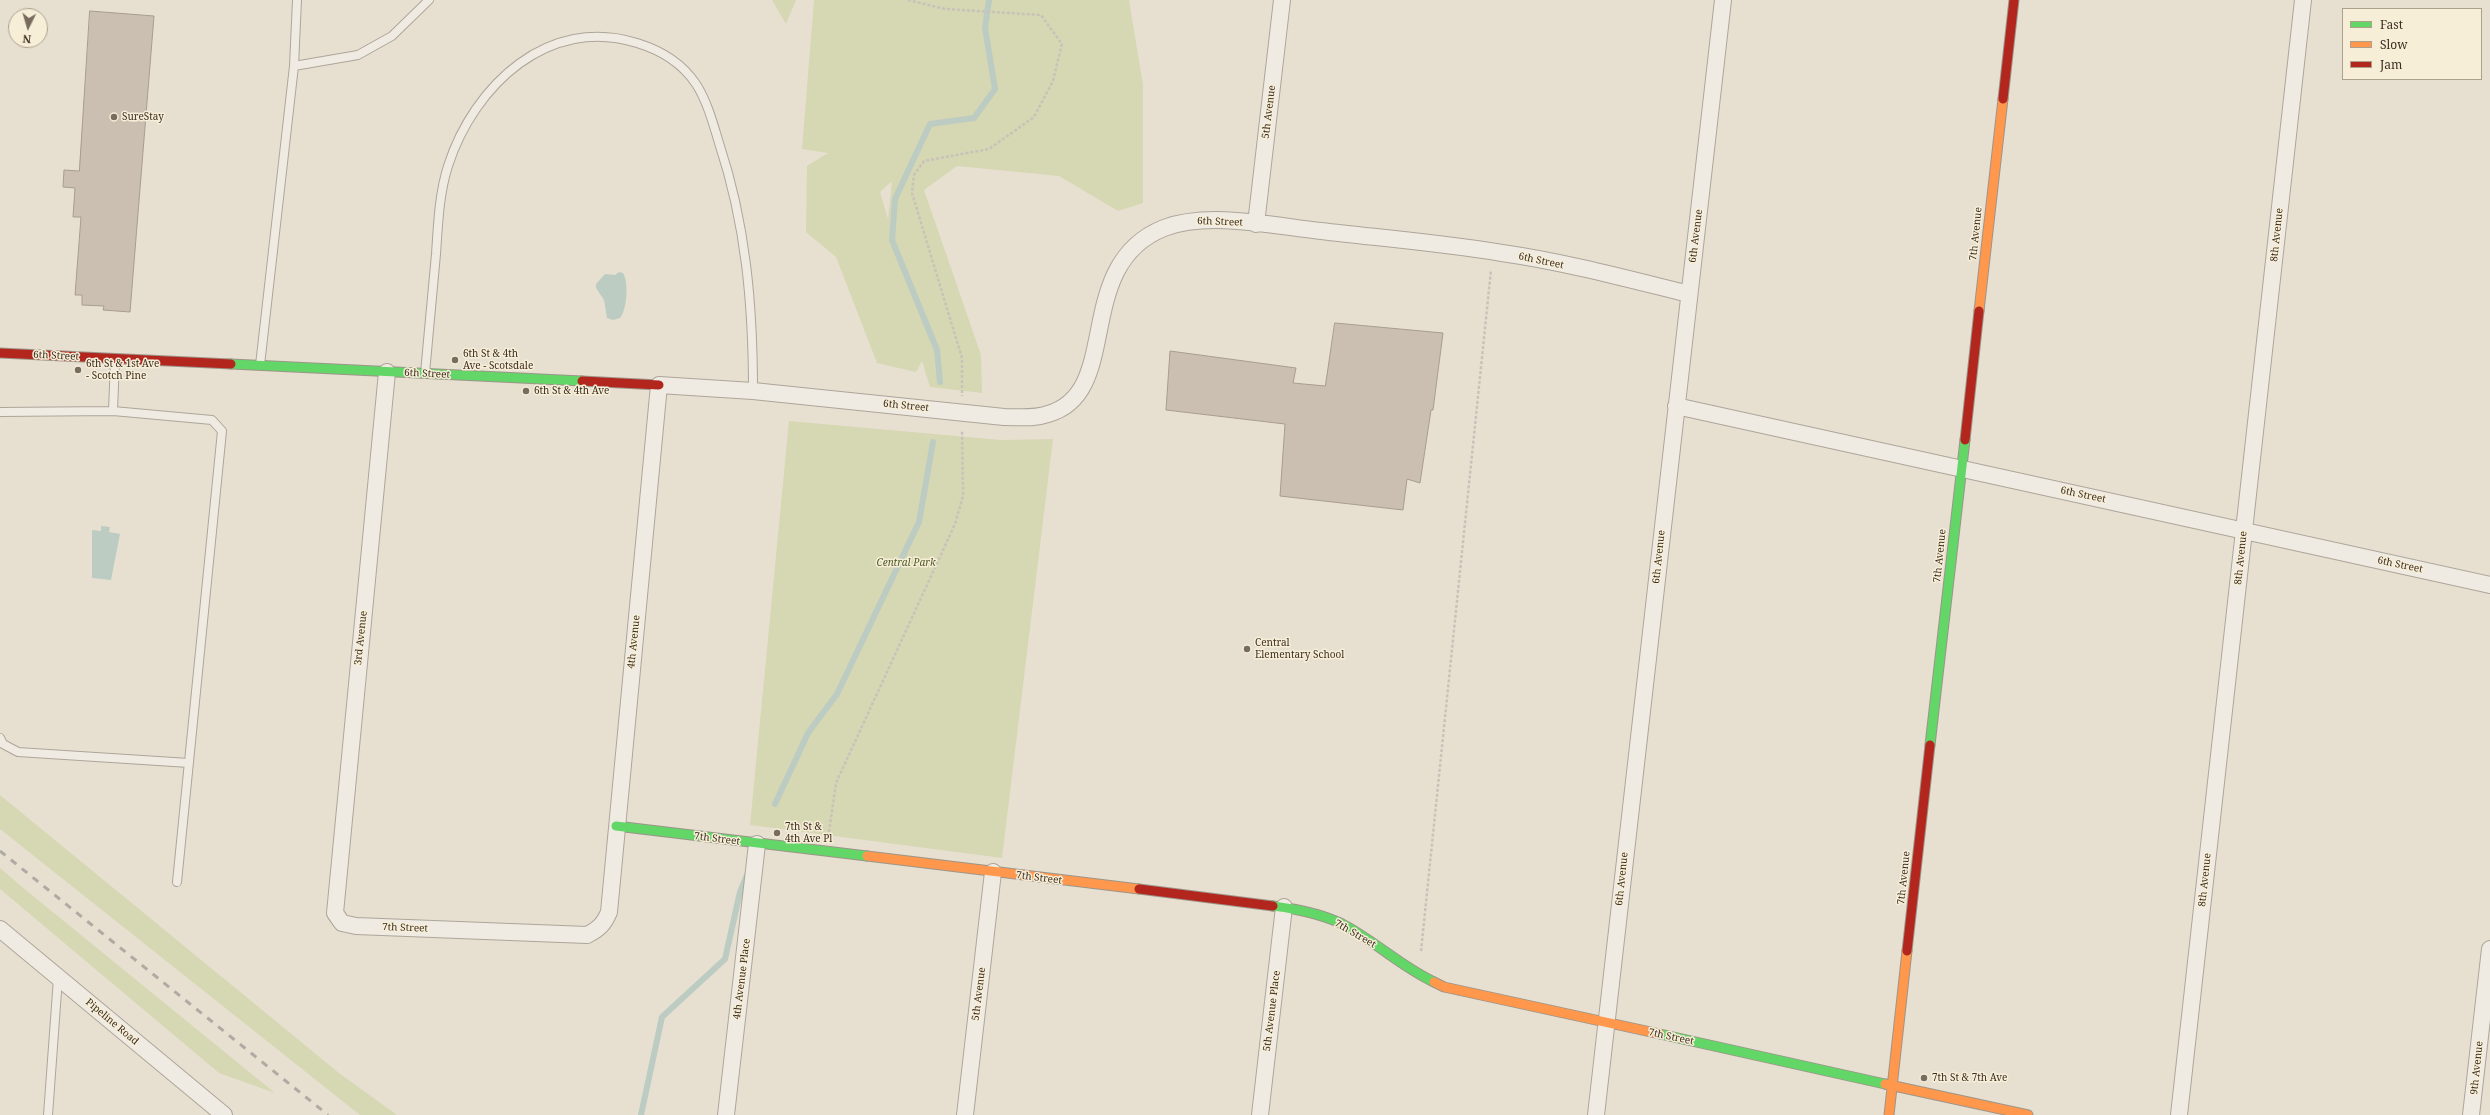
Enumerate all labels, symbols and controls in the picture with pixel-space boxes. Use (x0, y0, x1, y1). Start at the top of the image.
north arrow (8, 8, 48, 48)
legend (2342, 8, 2482, 80)
text: Fast (2380, 16, 2403, 33)
text: N (22, 32, 32, 47)
text: Slow (2380, 36, 2408, 53)
text: Jam (2380, 56, 2402, 73)
street label: 5th Avenue (1260, 85, 1278, 139)
place label: SureStay (122, 111, 164, 123)
marker: SureStay (109, 112, 119, 122)
street label: 7th Avenue (1967, 207, 1985, 261)
street label: 8th Avenue (2268, 208, 2286, 262)
street label: 6th Avenue (1687, 209, 1705, 263)
street label: 6th Street (1197, 215, 1243, 229)
street label: 6th Street (1517, 250, 1565, 272)
place label: 6th St & 4th Ave - Scotsdale (463, 348, 533, 372)
street label: 6th Street (33, 349, 79, 363)
marker: 6th St & 4th Ave - Scotsdale (450, 355, 460, 365)
place label: 6th St & 1st Ave - Scotch Pine (86, 358, 159, 382)
marker: 6th St & 1st Ave - Scotch Pine (73, 365, 83, 375)
street label: 6th Street (404, 367, 450, 381)
place label: 6th St & 4th Ave (534, 385, 609, 397)
marker: 6th St & 4th Ave (521, 386, 531, 396)
street label: 6th Street (883, 398, 929, 414)
street label: 6th Street (2059, 484, 2107, 506)
street label: 7th Avenue (1931, 529, 1949, 583)
street label: 6th Avenue (1650, 530, 1668, 584)
street label: 8th Avenue (2232, 531, 2250, 585)
street label: 6th Street (2376, 554, 2424, 576)
park label: Central Park (876, 557, 936, 569)
street label: 3rd Avenue (352, 610, 370, 666)
street label: 4th Avenue (625, 615, 643, 669)
place label: Central Elementary School (1255, 637, 1344, 660)
marker: Central Elementary School (1242, 644, 1252, 654)
place label: 7th St & 4th Ave Pl (785, 821, 832, 844)
marker: 7th St & 4th Ave Pl (772, 828, 782, 838)
street label: 7th Street (693, 830, 741, 848)
street label: 7th Avenue (1895, 851, 1913, 905)
street label: 6th Avenue (1613, 852, 1631, 906)
street label: 8th Avenue (2196, 853, 2214, 907)
street label: 7th Street (1015, 869, 1063, 887)
street label: 7th Street (1332, 917, 1378, 951)
street label: 7th Street (382, 921, 428, 935)
street label: 4th Avenue Place (731, 938, 753, 1020)
street label: 5th Avenue (970, 967, 988, 1021)
street label: 5th Avenue Place (1261, 970, 1283, 1052)
street label: Pipeline Road (83, 996, 141, 1048)
street label: 7th Street (1647, 1026, 1695, 1048)
street label: 9th Avenue (2468, 1041, 2486, 1095)
place label: 7th St & 7th Ave (1932, 1072, 2007, 1084)
marker: 7th St & 7th Ave (1919, 1073, 1929, 1083)

